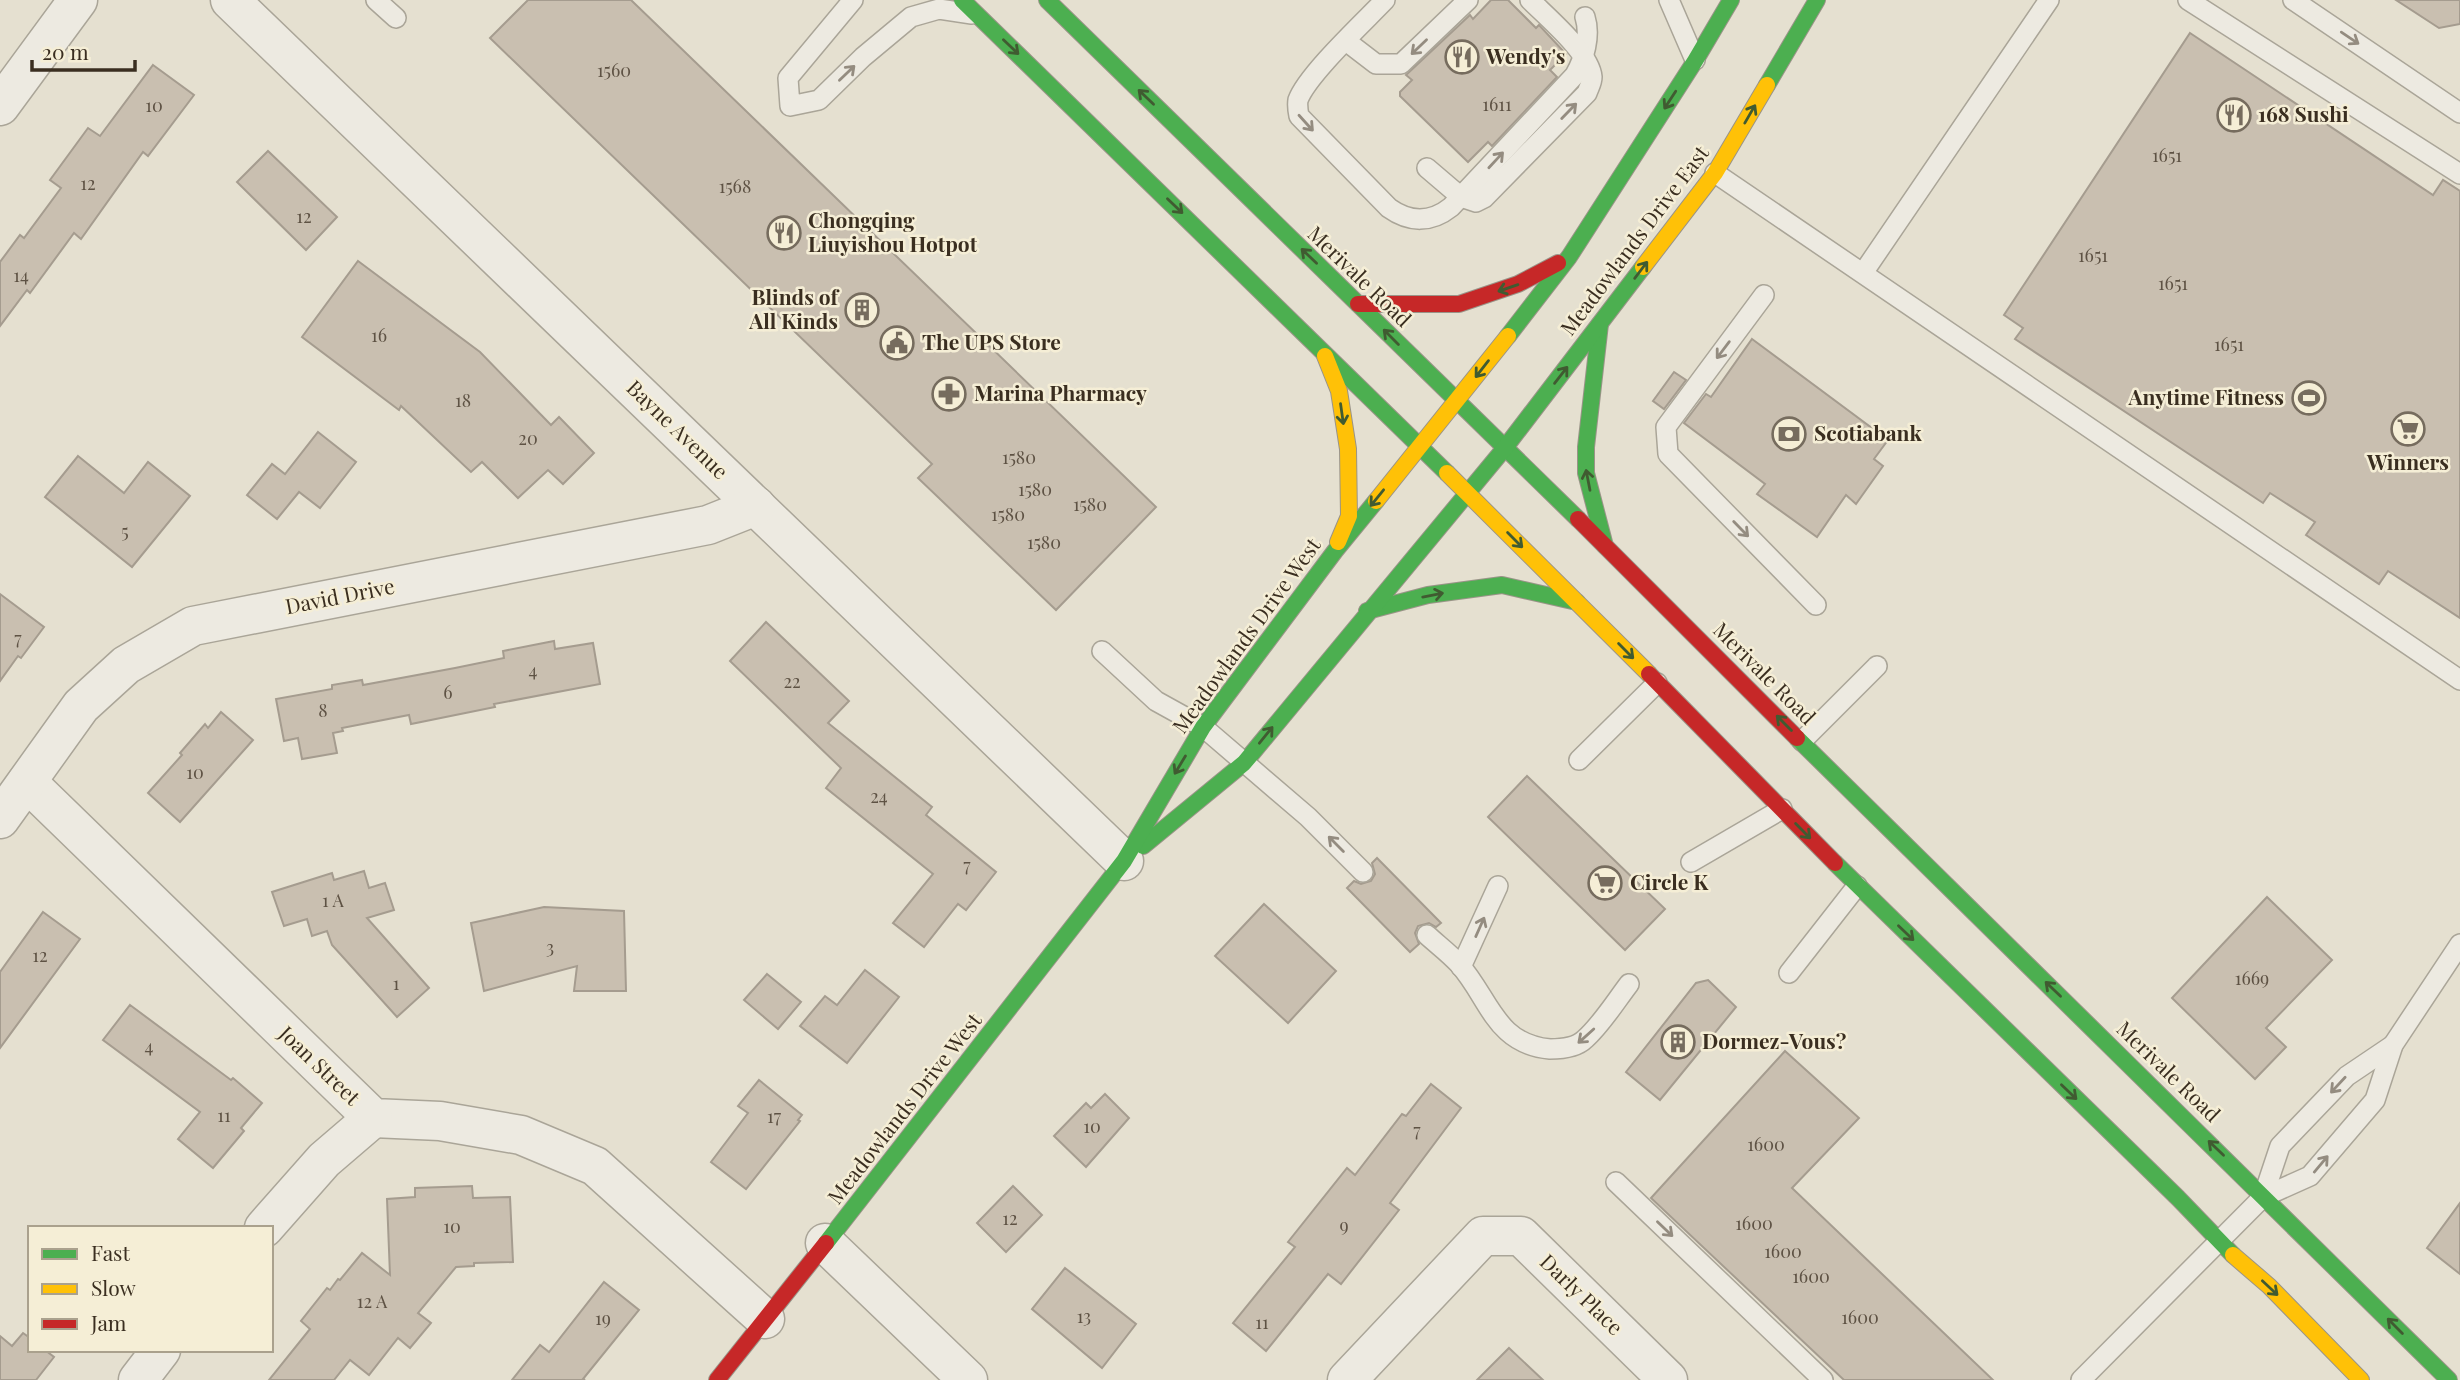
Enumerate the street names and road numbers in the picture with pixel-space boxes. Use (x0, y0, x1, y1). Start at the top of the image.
street label: Meadowlands Drive East (1553, 139, 1714, 340)
street label: Merivale Road (1302, 219, 1418, 332)
street label: Bayne Avenue (622, 373, 735, 484)
street label: Meadowlands Drive West (1165, 531, 1326, 738)
street label: David Drive (283, 571, 397, 619)
street label: Merivale Road (1708, 615, 1823, 730)
street label: Meadowlands Drive West (820, 1006, 987, 1209)
street label: Merivale Road (2111, 1014, 2227, 1127)
street label: Joan Street (273, 1018, 367, 1111)
street label: Darly Place (1535, 1247, 1630, 1340)

